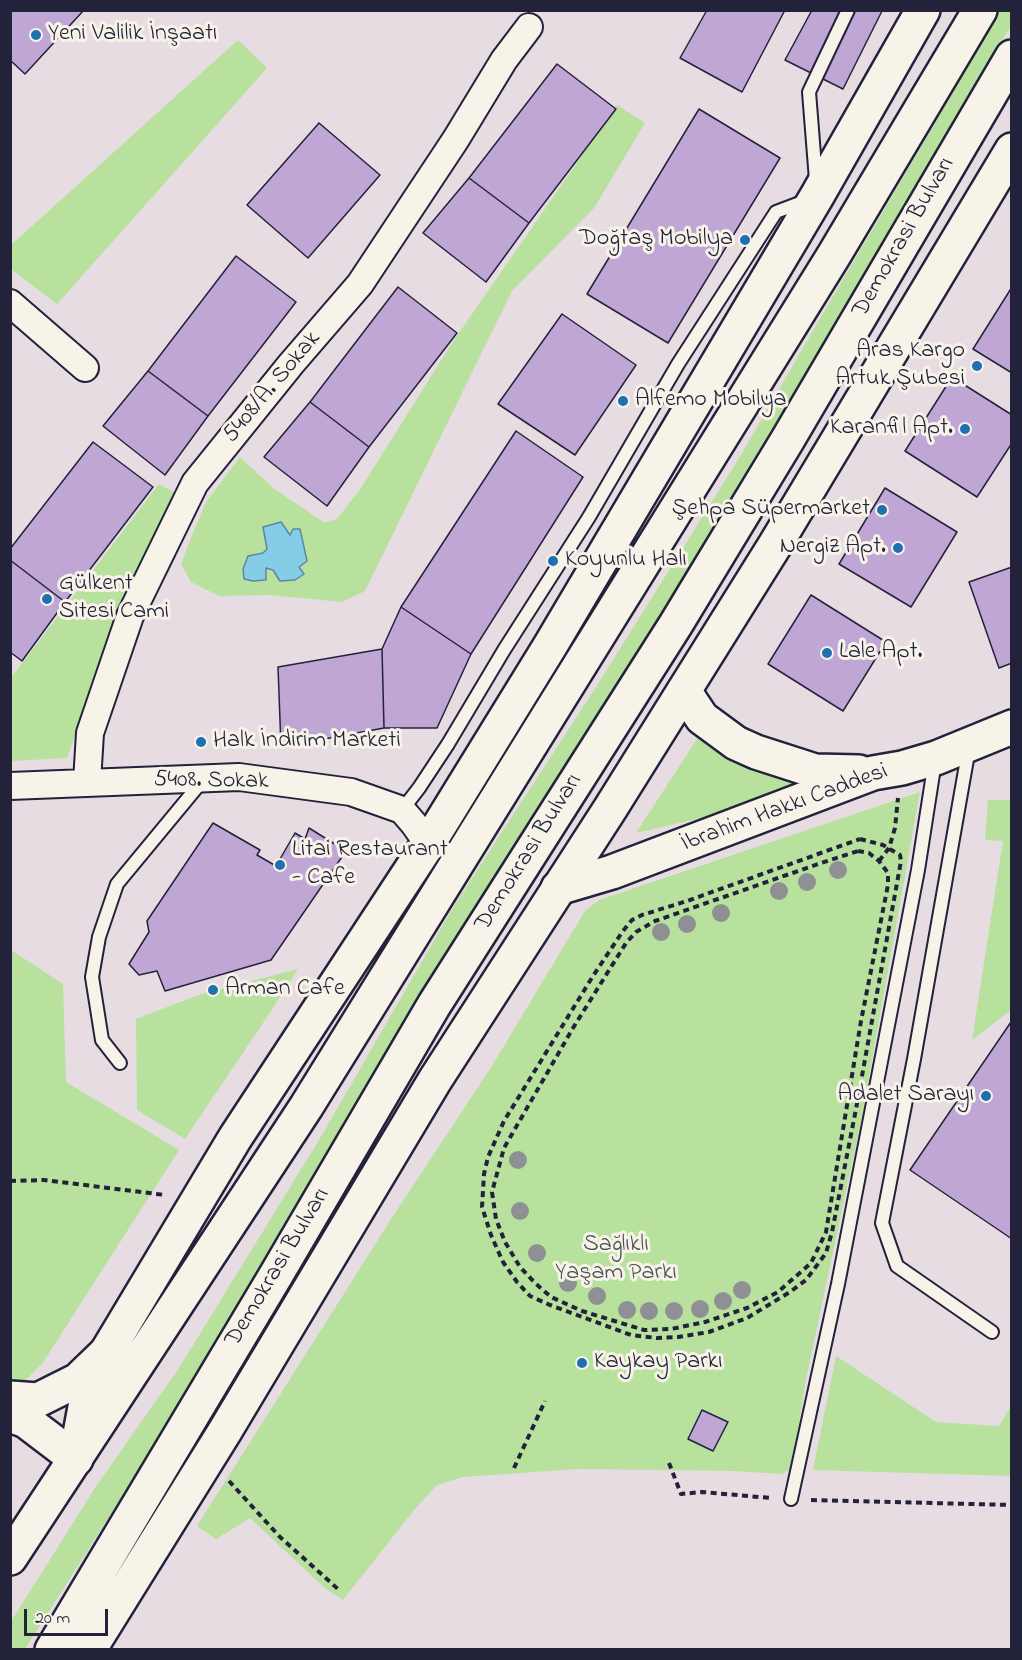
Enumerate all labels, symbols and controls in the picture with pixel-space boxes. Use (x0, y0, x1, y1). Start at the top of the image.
place label: Yeni Valilik İnşaatı (48, 21, 217, 49)
marker: Yeni Valilik İnşaatı (29, 28, 43, 42)
street label: Demokrasi Bulvarı (848, 153, 962, 323)
place label: Doğtaş Mobilya (579, 226, 733, 254)
marker: Doğtaş Mobilya (738, 233, 752, 247)
street label: 5408/A. Sokak (218, 326, 328, 450)
place label: Aras Kargo Artuk Şubesi (836, 338, 965, 394)
marker: Aras Kargo Artuk Şubesi (970, 359, 984, 373)
place label: Alfemo Mobilya (635, 387, 786, 415)
marker: Alfemo Mobilya (616, 394, 630, 408)
place label: Karanfil Apt. (830, 415, 953, 443)
marker: Karanfil Apt. (958, 422, 972, 436)
place label: Şehpa Süpermarket (672, 496, 870, 524)
marker: Şehpa Süpermarket (875, 503, 889, 517)
place label: Nergiz Apt. (780, 534, 886, 562)
marker: Nergiz Apt. (891, 541, 905, 555)
place label: Koyunlu Halı (565, 547, 687, 575)
marker: Koyunlu Halı (546, 554, 560, 568)
place label: Gülkent Sitesi Cami (59, 571, 169, 627)
marker: Gülkent Sitesi Cami (40, 592, 54, 606)
place label: Lale Apt. (839, 639, 922, 667)
marker: Lale Apt. (820, 646, 834, 660)
place label: Halk İndirim Marketi (213, 728, 401, 756)
marker: Halk İndirim Marketi (194, 735, 208, 749)
street label: İbrahim Hakkı Caddesi (678, 758, 892, 860)
street label: 5408. Sokak (153, 767, 269, 797)
street label: Demokrasi Bulvarı (470, 769, 590, 937)
place label: Litai Restaurant - Cafe (292, 837, 448, 893)
marker: Litai Restaurant - Cafe (273, 858, 287, 872)
place label: Arman Cafe (225, 976, 345, 1004)
marker: Arman Cafe (206, 983, 220, 997)
place label: Adalet Sarayı (837, 1082, 974, 1110)
marker: Adalet Sarayı (979, 1089, 993, 1103)
street label: Demokrasi Bulvarı (220, 1183, 338, 1353)
park label: Sağlıklı Yaşam Parkı (555, 1232, 677, 1288)
place label: Kaykay Parkı (594, 1349, 722, 1377)
marker: Kaykay Parkı (575, 1356, 589, 1370)
scale bar (27, 1597, 111, 1635)
text: 20 m (35, 1606, 70, 1632)

